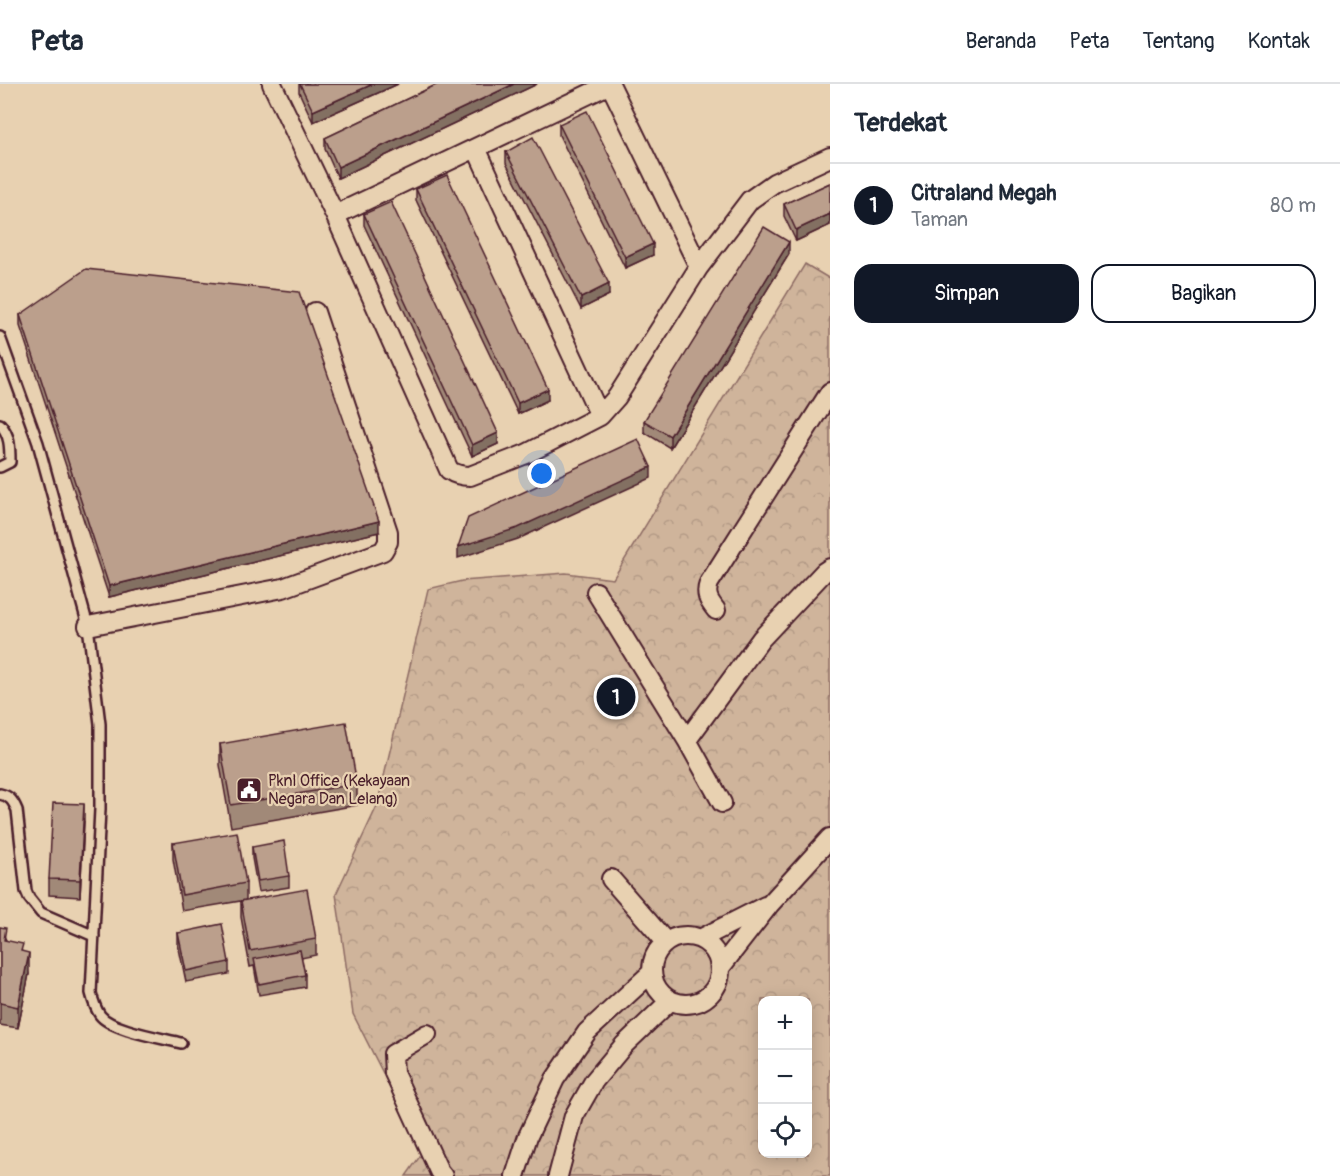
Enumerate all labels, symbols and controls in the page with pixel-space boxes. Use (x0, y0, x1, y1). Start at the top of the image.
text: Peta (30, 24, 84, 59)
text: Beranda (966, 28, 1036, 55)
text: Peta (1069, 28, 1110, 55)
text: Tentang (1143, 28, 1215, 55)
text: Kontak (1248, 28, 1310, 55)
text: Terdekat (854, 107, 947, 139)
text: Citraland Megah (911, 179, 1057, 207)
text: 1 (870, 193, 877, 218)
text: 80 m (1270, 193, 1316, 218)
text: Taman (911, 207, 968, 232)
button: Simpan (854, 264, 1079, 323)
button: Bagikan (1091, 264, 1316, 323)
your location (527, 459, 556, 488)
pin: 1 (596, 674, 636, 720)
place label: Pknl Office (Kekayaan Negara Dan Lelang) (268, 771, 410, 809)
public building icon: Pknl Office (Kekayaan Negara Dan Lelang) (234, 775, 264, 805)
map controls (758, 996, 812, 1158)
button: + (758, 996, 812, 1050)
button: − (758, 1050, 812, 1104)
button: locate (758, 1104, 812, 1158)

